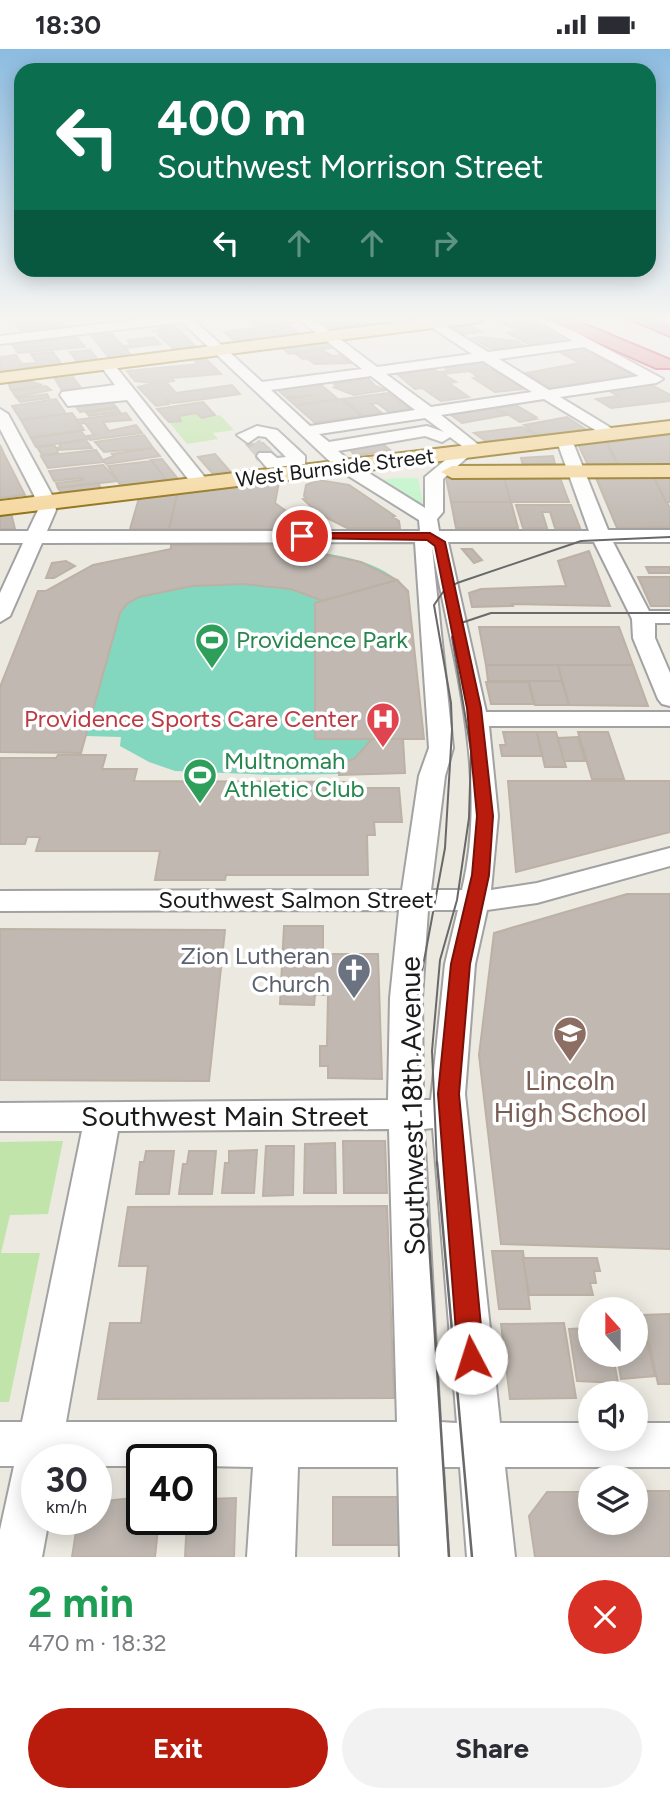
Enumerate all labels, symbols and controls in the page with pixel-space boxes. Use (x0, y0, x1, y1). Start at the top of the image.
text: 18:30 (35, 9, 101, 41)
text: 400 m (157, 88, 306, 147)
icon: left (42, 91, 133, 182)
text: Southwest Morrison Street (157, 148, 543, 186)
icon: left (207, 224, 245, 262)
icon: ahead (280, 224, 318, 262)
icon: ahead (353, 224, 391, 262)
icon: right (426, 224, 464, 262)
street label: West Burnside Street (234, 443, 436, 492)
pin (272, 506, 332, 566)
icon: arrive (283, 517, 321, 555)
sports icon: Providence Park (193, 621, 231, 670)
place label: Providence Park (236, 625, 408, 654)
hospital icon: Providence Sports Care Center (364, 700, 402, 749)
place label: Providence Sports Care Center (24, 704, 358, 733)
place label: Multnomah Athletic Club (224, 746, 365, 803)
sports icon: Multnomah Athletic Club (181, 756, 219, 805)
street label: Southwest Salmon Street (158, 885, 434, 914)
place label: Zion Lutheran Church (181, 941, 330, 998)
church icon: Zion Lutheran Church (335, 951, 373, 1000)
street label: Southwest 18th Avenue (392, 956, 432, 1256)
school or university icon: Lincoln High School (551, 1014, 589, 1063)
place label: Lincoln High School (493, 1063, 647, 1129)
street label: Southwest Main Street (81, 1099, 369, 1133)
north arrow (578, 1297, 648, 1367)
map controls (578, 1297, 648, 1535)
position arrow (434, 1321, 508, 1395)
button: sound (578, 1381, 648, 1451)
speed limit sign: 40 (126, 1444, 217, 1535)
text: 30 (45, 1459, 88, 1501)
button: layers (578, 1465, 648, 1535)
text: km/h (46, 1496, 87, 1518)
text: 2 min (28, 1577, 134, 1628)
button: close (568, 1580, 642, 1654)
text: 470 m · 18:32 (28, 1629, 167, 1657)
button: Exit (28, 1708, 328, 1788)
button: Share (342, 1708, 642, 1788)

